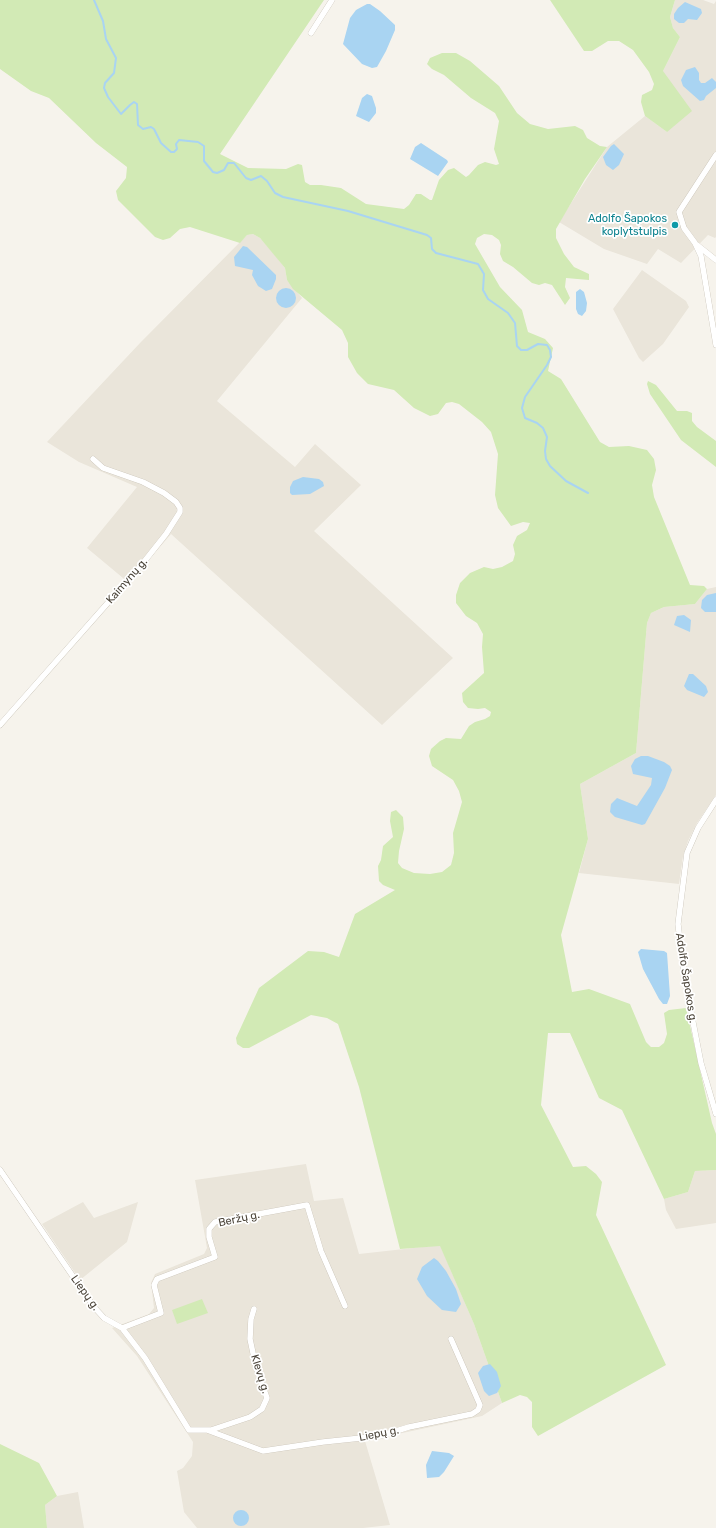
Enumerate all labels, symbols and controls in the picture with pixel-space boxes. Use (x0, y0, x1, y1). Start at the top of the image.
place label: Adolfo Šapokos koplytstulpis (588, 212, 667, 238)
marker: Adolfo Šapokos koplytstulpis (670, 220, 680, 230)
street label: Kaimynų g. (104, 555, 150, 607)
street label: Adolfo Šapokos g. (672, 932, 700, 1024)
street label: Beržų g. (217, 1208, 261, 1230)
street label: Liepų g. (68, 1273, 102, 1313)
street label: Klevų g. (248, 1353, 272, 1395)
street label: Liepų g. (358, 1424, 400, 1444)

